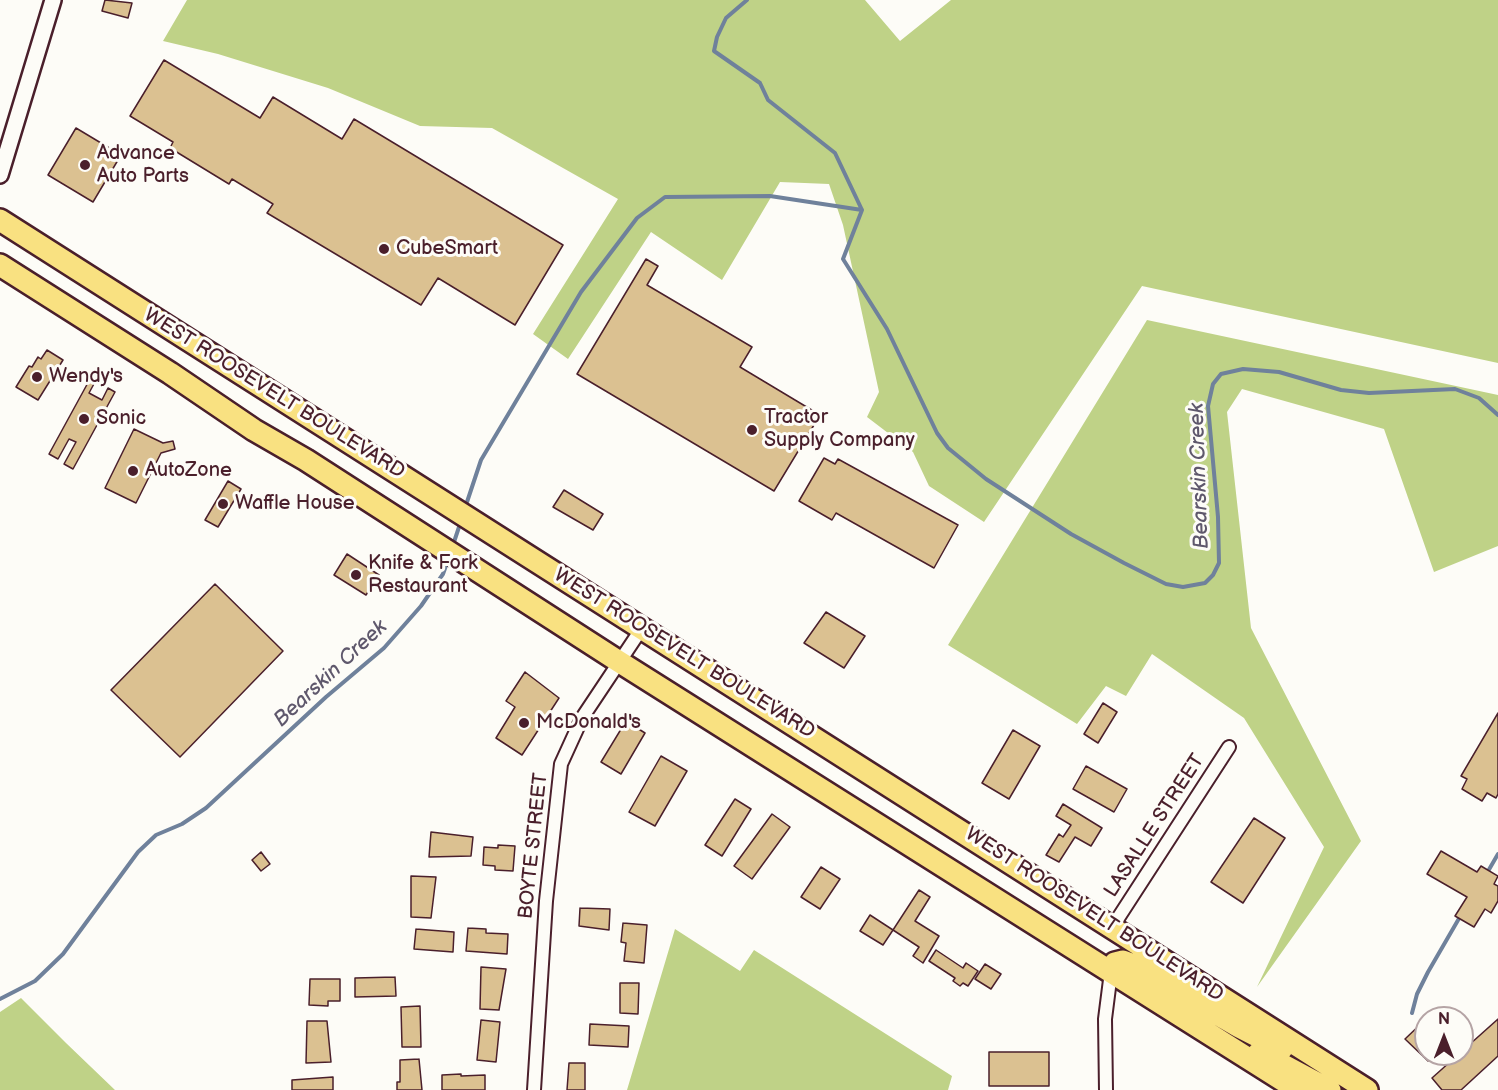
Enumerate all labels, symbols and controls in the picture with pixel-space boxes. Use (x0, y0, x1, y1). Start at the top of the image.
place label: Advance Auto Parts (97, 142, 189, 189)
marker: Advance Auto Parts (78, 158, 92, 172)
place label: CubeSmart (396, 237, 498, 261)
marker: CubeSmart (377, 242, 391, 256)
street label: WEST ROOSEVELT BOULEVARD (139, 304, 409, 484)
place label: Wendy's (49, 365, 123, 389)
marker: Wendy's (30, 370, 44, 384)
water label: Bearskin Creek (1185, 403, 1215, 549)
place label: Tractor Supply Company (764, 406, 915, 453)
place label: Sonic (96, 407, 146, 431)
marker: Sonic (77, 412, 91, 426)
marker: Tractor Supply Company (745, 423, 759, 437)
place label: AutoZone (145, 459, 232, 483)
marker: AutoZone (126, 464, 140, 478)
place label: Waffle House (235, 492, 355, 516)
marker: Waffle House (216, 497, 230, 511)
place label: Knife & Fork Restaurant (368, 552, 478, 599)
street label: WEST ROOSEVELT BOULEVARD (549, 564, 819, 744)
marker: Knife & Fork Restaurant (349, 568, 363, 582)
water label: Bearskin Creek (269, 615, 393, 733)
place label: McDonald's (536, 711, 641, 735)
marker: McDonald's (517, 716, 531, 730)
street label: LASALLE STREET (1100, 750, 1210, 902)
street label: BOYTE STREET (514, 772, 554, 920)
street label: WEST ROOSEVELT BOULEVARD (960, 822, 1228, 1008)
north arrow (1414, 1006, 1474, 1066)
text: N (1438, 1010, 1450, 1029)

